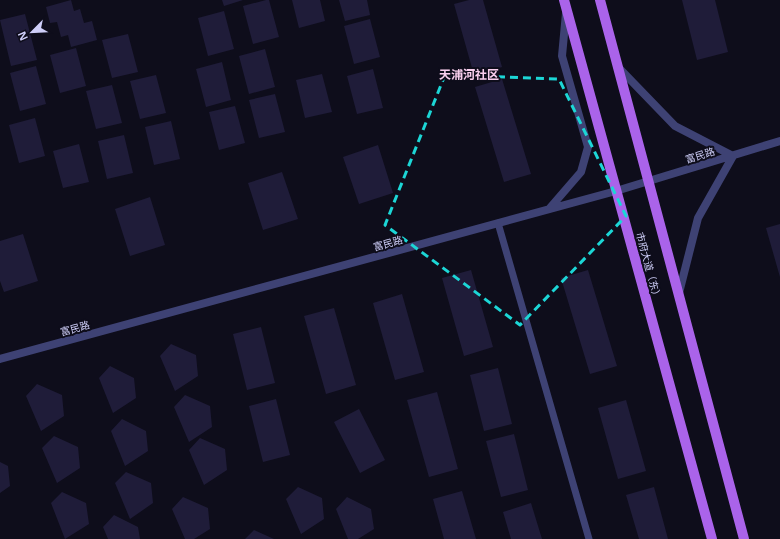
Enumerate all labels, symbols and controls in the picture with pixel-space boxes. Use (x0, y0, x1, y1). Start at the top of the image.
north arrow (12, 12, 52, 52)
text: N (14, 29, 31, 43)
district label: 天浦河社区 (439, 66, 499, 83)
street label: 富民路 (684, 144, 716, 166)
street label: 市府大道（东） (633, 230, 665, 302)
street label: 富民路 (372, 232, 404, 254)
street label: 富民路 (59, 317, 91, 339)

